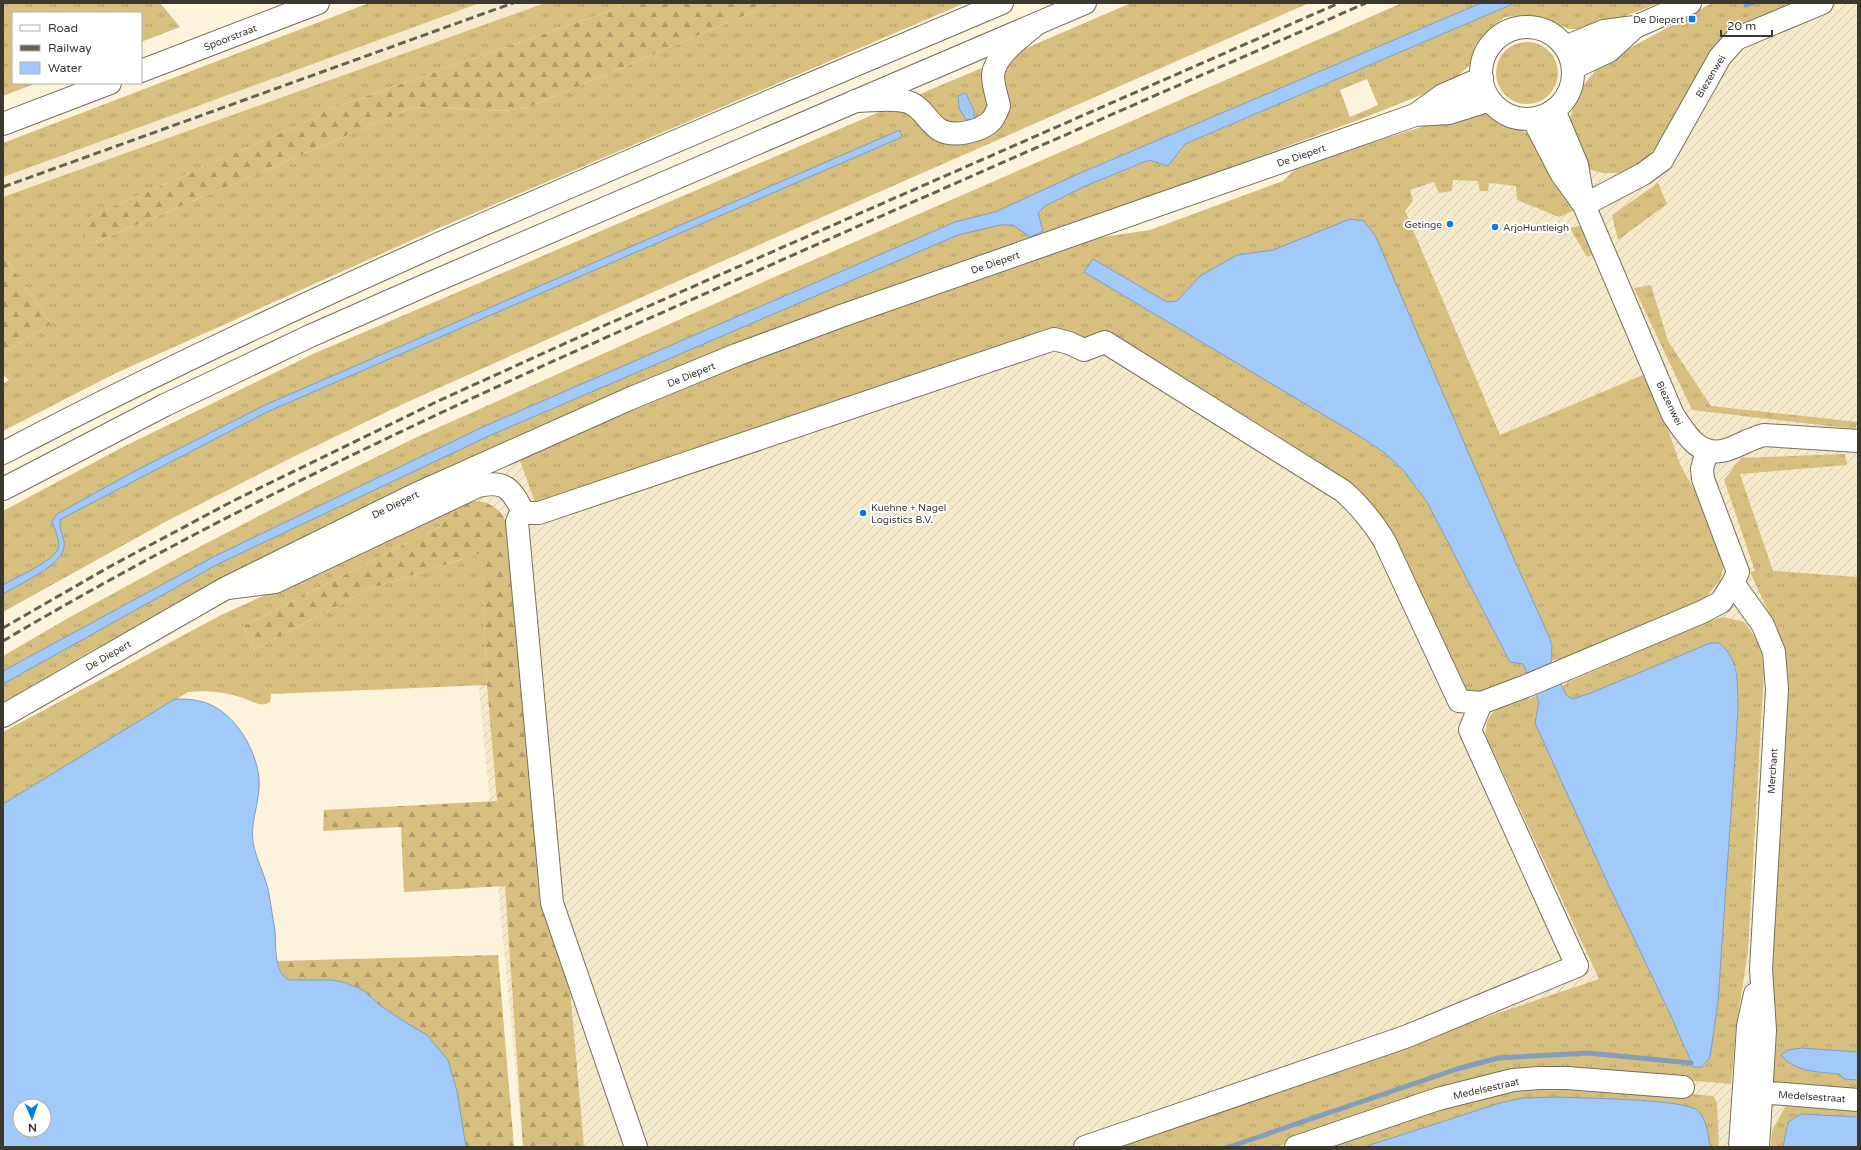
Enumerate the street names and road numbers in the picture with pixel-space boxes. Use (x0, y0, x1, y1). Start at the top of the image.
street label: Spoorstraat (202, 22, 259, 54)
street label: Biezenwei (1693, 53, 1728, 100)
street label: De Diepert (1275, 142, 1327, 170)
street label: De Diepert (969, 249, 1021, 277)
street label: De Diepert (666, 360, 717, 390)
street label: Biezenwei (1653, 379, 1685, 427)
street label: De Diepert (370, 488, 421, 521)
street label: De Diepert (84, 638, 134, 674)
street label: Merchant (1765, 748, 1781, 794)
street label: Medelsestraat (1452, 1076, 1521, 1102)
street label: Medelsestraat (1778, 1089, 1846, 1105)

